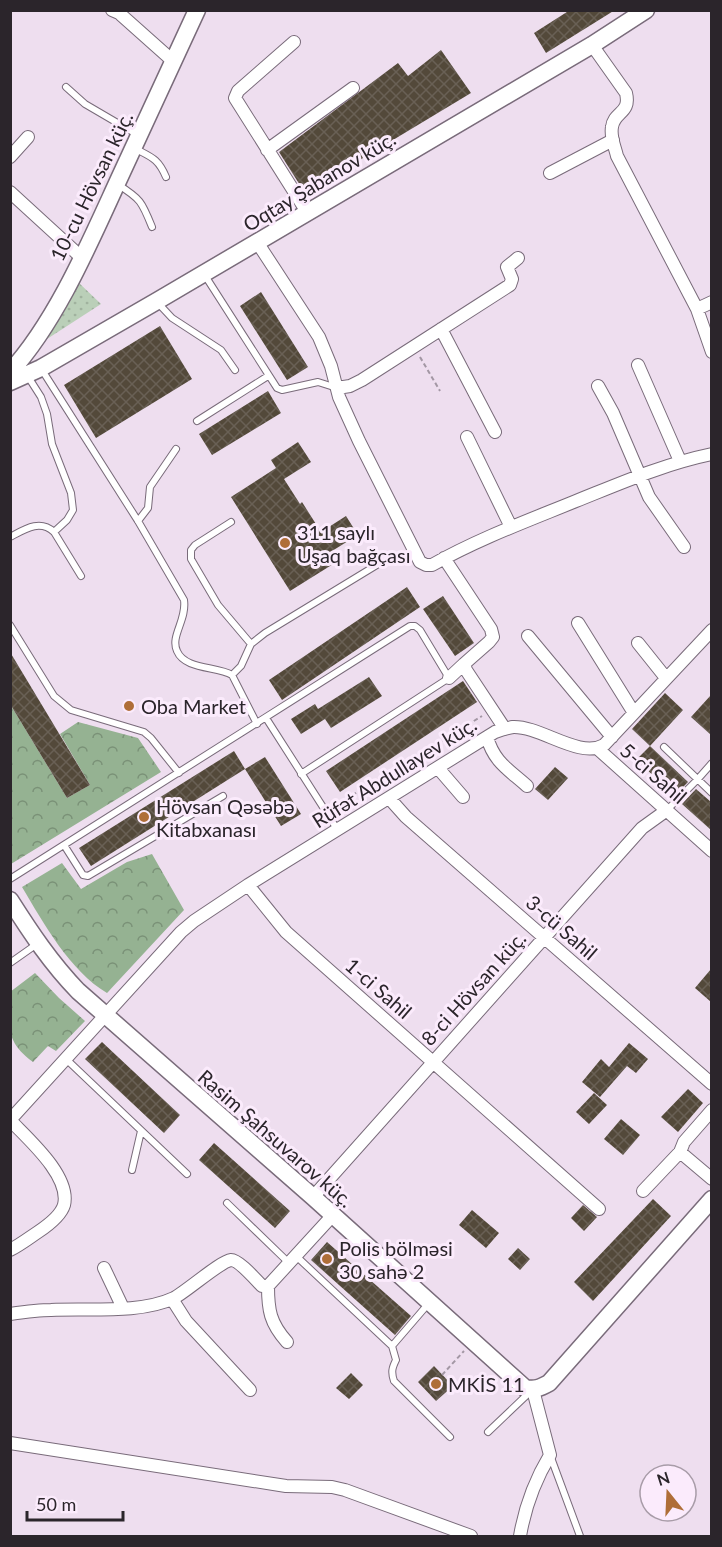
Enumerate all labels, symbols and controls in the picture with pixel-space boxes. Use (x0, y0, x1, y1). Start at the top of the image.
street label: 10-cu Hövsan küç. (44, 107, 138, 265)
street label: Oqtay Şabanov küç. (238, 126, 400, 236)
place label: 311 saylı Uşaq bağçası (297, 520, 411, 567)
marker: 311 saylı Uşaq bağçası (278, 536, 292, 550)
place label: Oba Market (141, 694, 246, 718)
marker: Oba Market (122, 699, 136, 713)
street label: Rüfət Abdullayev küç. (307, 712, 481, 832)
street label: 5-ci Sahil (616, 738, 692, 808)
place label: Hövsan Qəsəbə Kitabxanası (156, 794, 294, 841)
marker: Hövsan Qəsəbə Kitabxanası (137, 810, 151, 824)
street label: 3-cü Sahil (522, 890, 602, 964)
street label: 8-ci Hövsan küç. (416, 926, 530, 1050)
street label: 1-ci Sahil (341, 953, 417, 1023)
street label: Rasim Şahsuvarov küç. (194, 1064, 358, 1212)
place label: Polis bölməsi 30 sahə 2 (339, 1236, 453, 1283)
marker: Polis bölməsi 30 sahə 2 (320, 1252, 334, 1266)
place label: MKİS 11 (448, 1372, 525, 1396)
marker: MKİS 11 (429, 1377, 443, 1391)
north arrow (638, 1463, 698, 1523)
text: N (654, 1467, 672, 1489)
scale bar (27, 1484, 123, 1522)
text: 50 m (36, 1493, 76, 1515)

